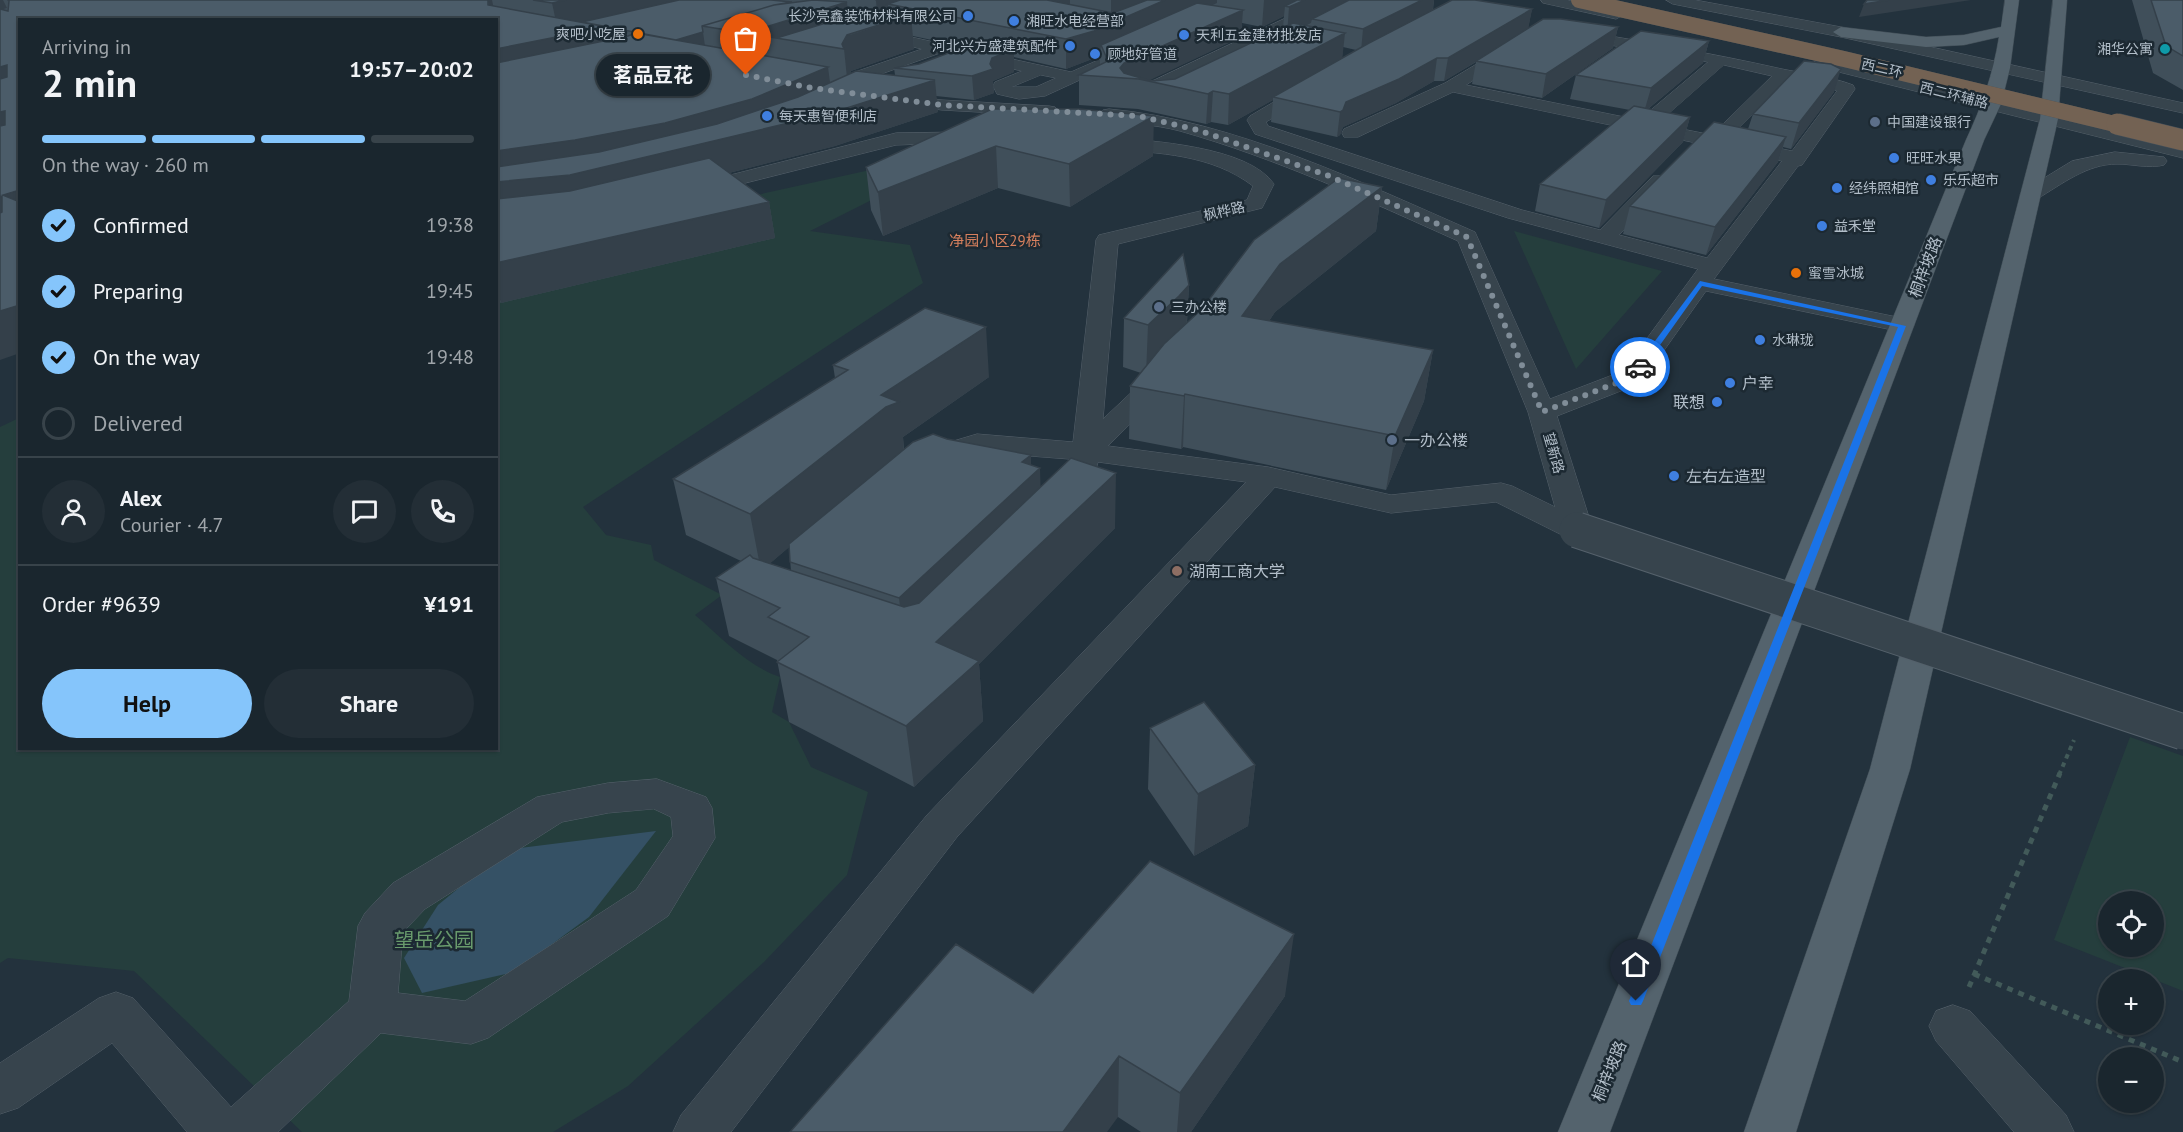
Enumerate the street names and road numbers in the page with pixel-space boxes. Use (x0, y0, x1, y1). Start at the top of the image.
street label: 西二环 (1860, 55, 1904, 81)
street label: 西二环辅路 (1918, 78, 1990, 112)
street label: 枫桦路 (1202, 198, 1246, 224)
street label: 桐梓坡路 (1904, 234, 1946, 300)
street label: 望新路 (1540, 430, 1568, 476)
street label: 桐梓坡路 (1588, 1038, 1630, 1104)

